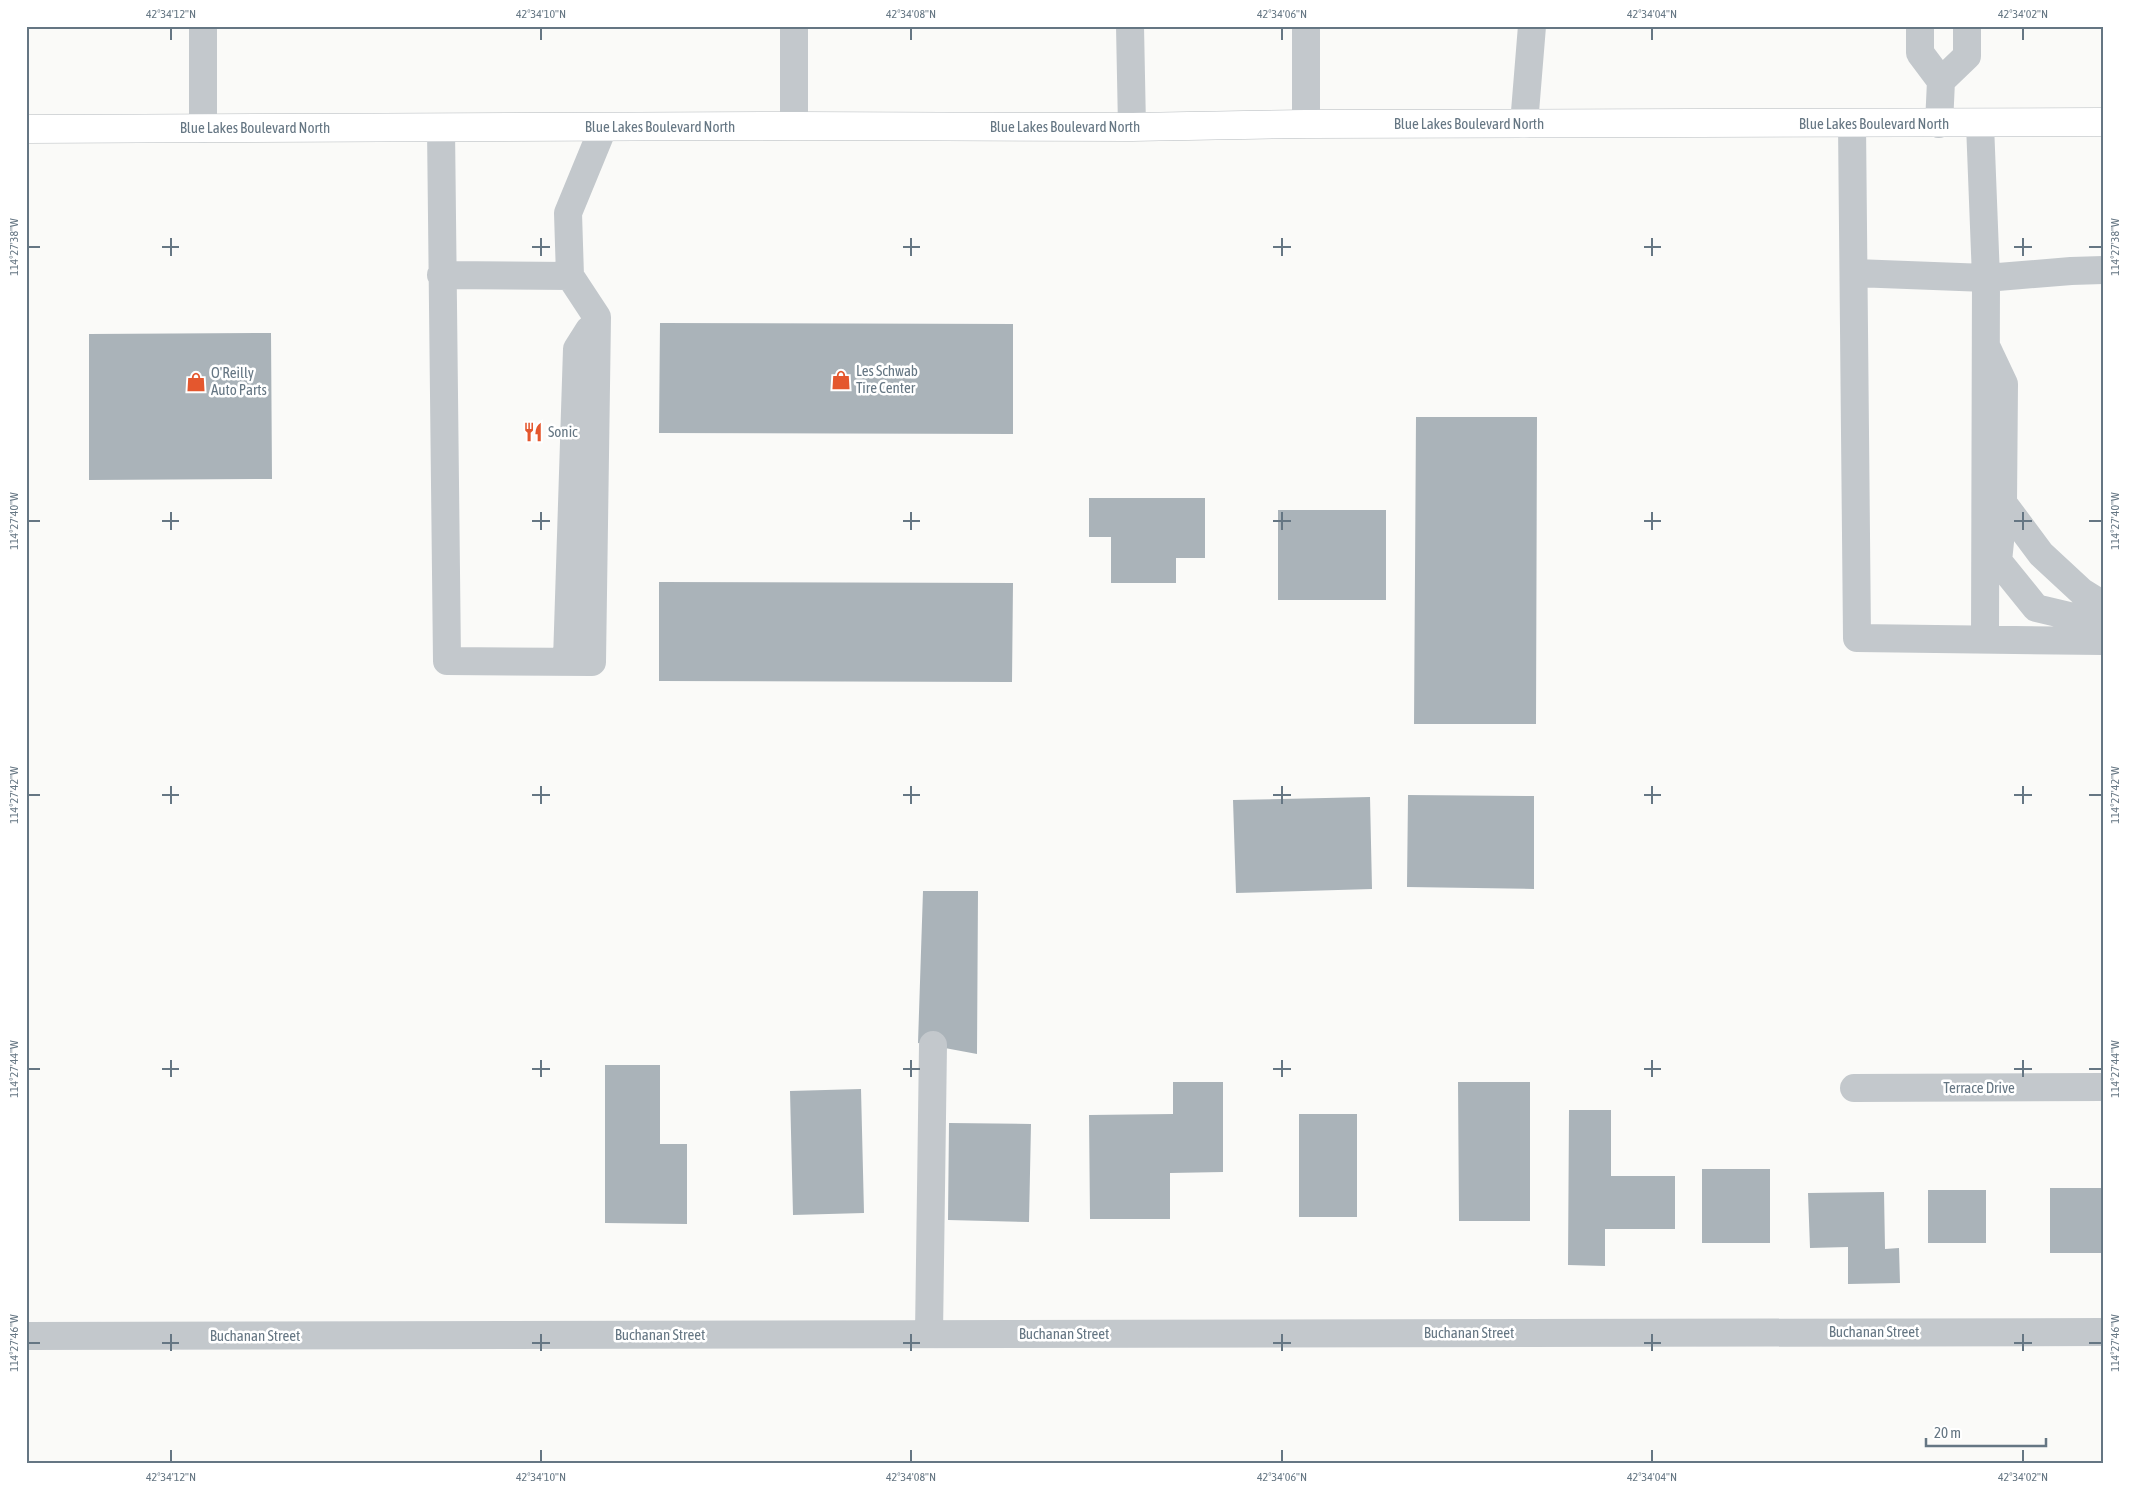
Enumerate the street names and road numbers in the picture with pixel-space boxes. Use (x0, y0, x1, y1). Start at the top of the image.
street label: Blue Lakes Boulevard North (1394, 115, 1544, 132)
street label: Blue Lakes Boulevard North (1799, 115, 1949, 132)
street label: Blue Lakes Boulevard North (585, 118, 735, 135)
street label: Blue Lakes Boulevard North (990, 118, 1140, 135)
street label: Blue Lakes Boulevard North (180, 119, 330, 136)
street label: Terrace Drive (1943, 1079, 2015, 1096)
street label: Buchanan Street (1829, 1323, 1919, 1340)
street label: Buchanan Street (1424, 1324, 1514, 1341)
street label: Buchanan Street (1019, 1325, 1109, 1342)
street label: Buchanan Street (615, 1326, 705, 1343)
street label: Buchanan Street (210, 1327, 300, 1344)

